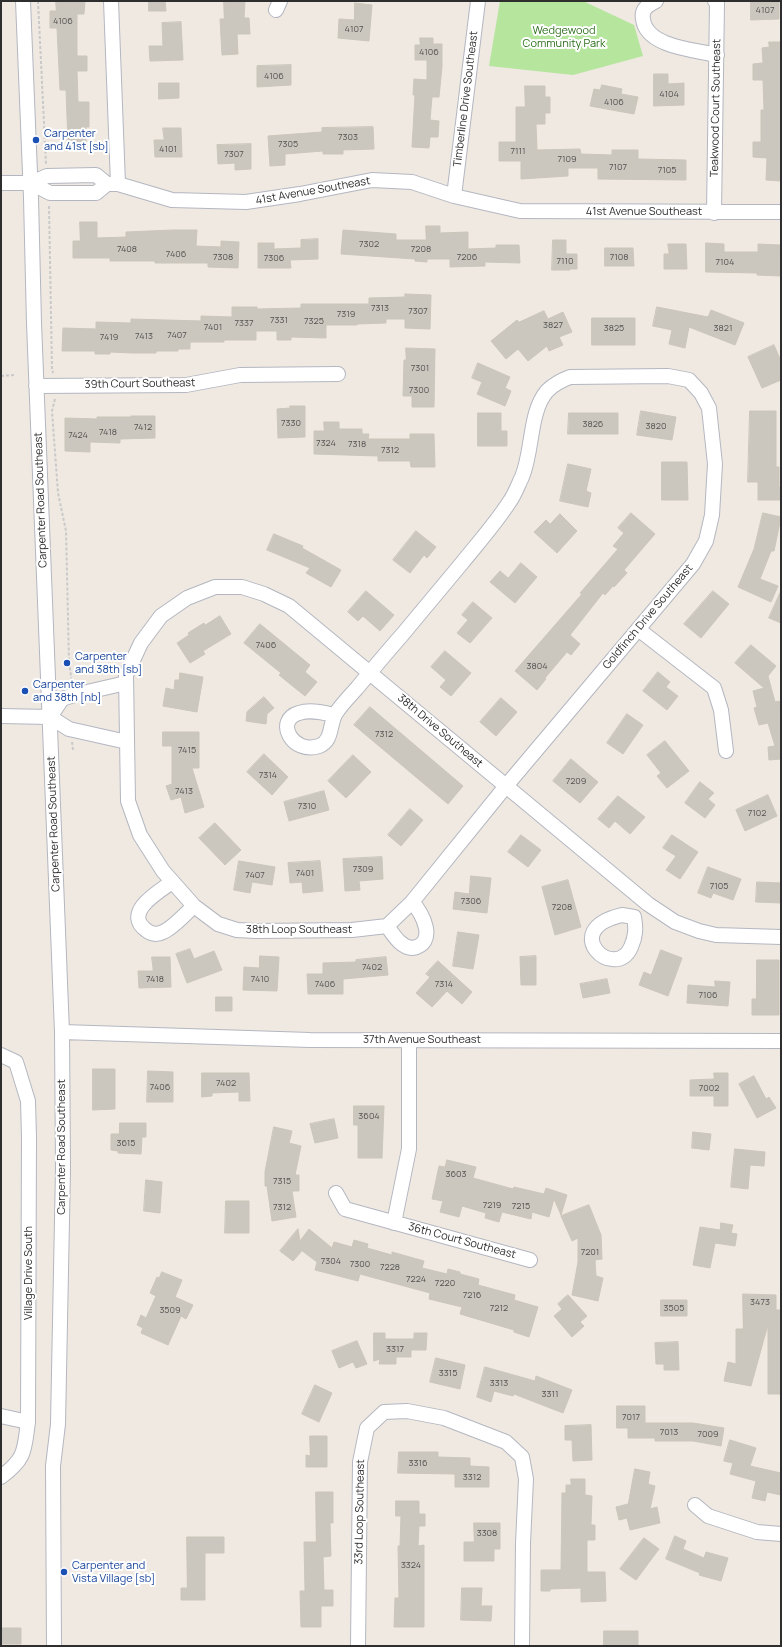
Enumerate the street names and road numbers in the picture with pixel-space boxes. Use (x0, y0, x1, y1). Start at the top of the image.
street label: Timberline Drive Southeast (451, 30, 481, 168)
street label: Teakwood Court Southeast (708, 39, 724, 177)
street label: 41st Avenue Southeast (255, 174, 371, 208)
street label: 41st Avenue Southeast (586, 205, 702, 219)
street label: 39th Court Southeast (84, 376, 196, 392)
street label: Carpenter Road Southeast (32, 432, 50, 568)
street label: Goldfinch Drive Southeast (600, 562, 696, 672)
street label: 38th Drive Southeast (395, 692, 485, 770)
street label: Carpenter Road Southeast (45, 756, 63, 892)
street label: 38th Loop Southeast (246, 923, 352, 937)
street label: 37th Avenue Southeast (363, 1033, 481, 1047)
street label: Carpenter Road Southeast (55, 1079, 69, 1215)
street label: 36th Court Southeast (407, 1220, 517, 1262)
street label: Village Drive South (22, 1226, 36, 1320)
street label: 33rd Loop Southeast (352, 1459, 368, 1565)

